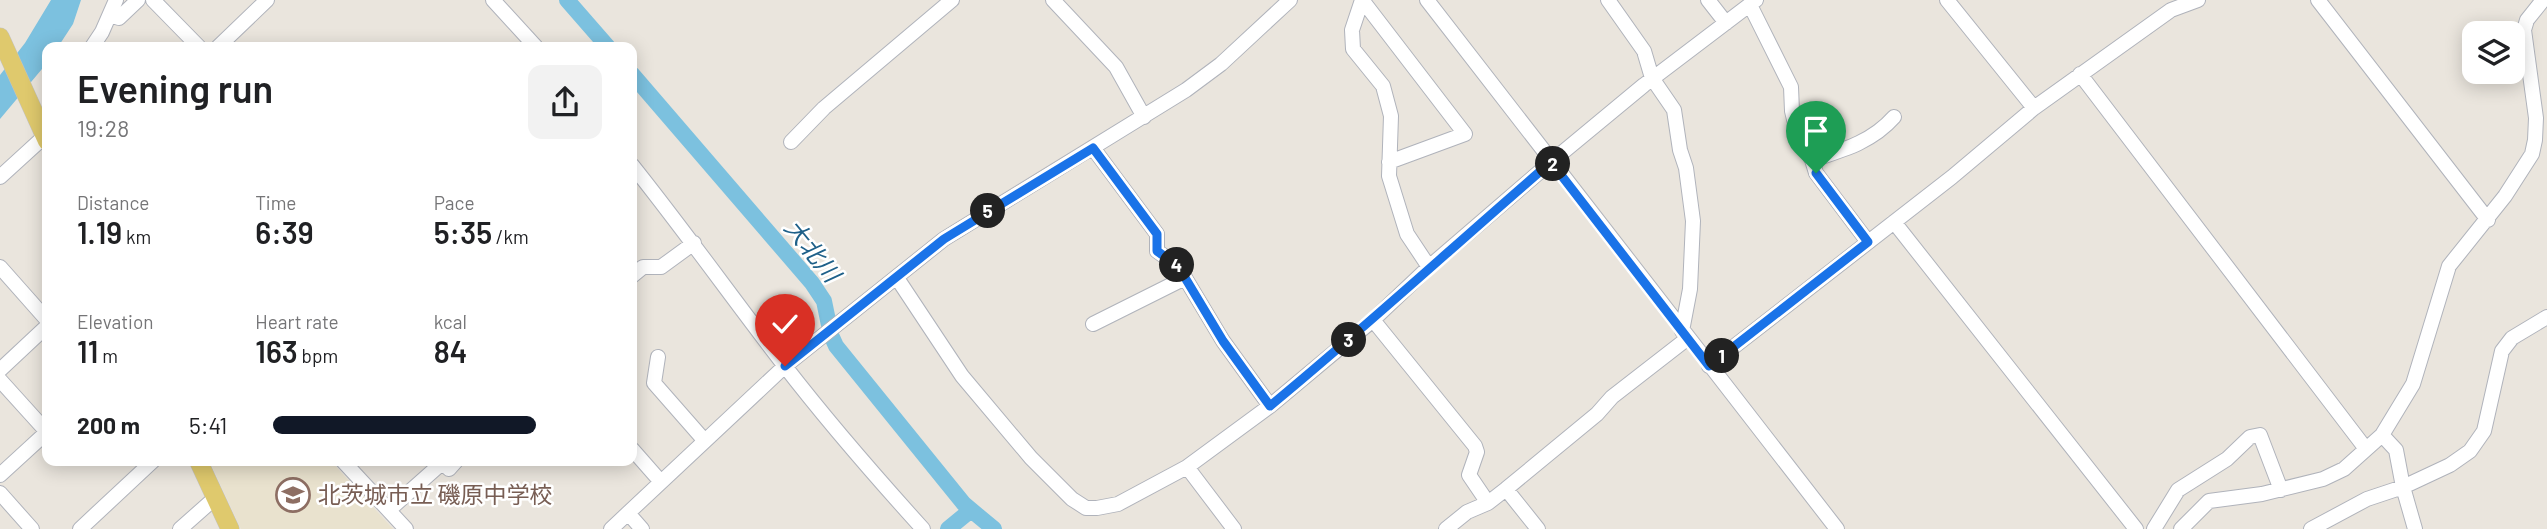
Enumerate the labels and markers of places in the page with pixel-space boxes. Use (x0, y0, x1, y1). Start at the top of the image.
pin (1786, 101, 1846, 173)
pin: 2 (1536, 146, 1570, 182)
pin: 5 (970, 194, 1006, 228)
pin: 4 (1160, 247, 1194, 282)
pin (755, 294, 815, 366)
pin: 3 (1332, 322, 1366, 358)
pin: 1 (1704, 338, 1740, 374)
school or university icon: 北茨城市立 磯原中学校 (274, 476, 312, 514)
place label: 北茨城市立 磯原中学校 (318, 480, 553, 508)

